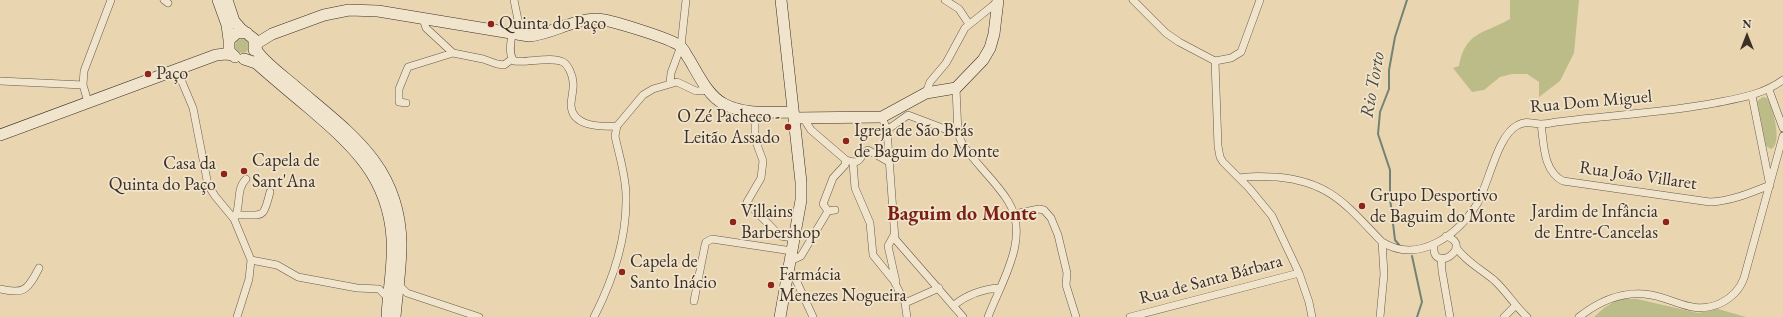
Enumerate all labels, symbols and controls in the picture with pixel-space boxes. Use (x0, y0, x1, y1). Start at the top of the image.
place label: Quinta do Paço (499, 13, 606, 35)
north arrow (1727, 16, 1767, 56)
text: N (1743, 17, 1751, 31)
marker: Quinta do Paço (486, 19, 496, 29)
water label: Rio Torto (1356, 50, 1390, 120)
place label: Paço (156, 63, 188, 85)
marker: Paço (143, 69, 153, 79)
street label: Rua Dom Miguel (1529, 86, 1653, 118)
place label: O Zé Pacheco - Leitão Assado (677, 106, 780, 148)
place label: Igreja de São Brás de Baguim do Monte (854, 120, 999, 162)
marker: O Zé Pacheco - Leitão Assado (783, 122, 793, 132)
marker: Igreja de São Brás de Baguim do Monte (841, 136, 851, 146)
place label: Capela de Sant'Ana (252, 150, 320, 192)
place label: Casa da Quinta do Paço (109, 153, 216, 196)
street label: Rua João Villaret (1578, 157, 1698, 195)
marker: Capela de Sant'Ana (239, 166, 249, 176)
marker: Casa da Quinta do Paço (219, 169, 229, 179)
place label: Grupo Desportivo de Baguim do Monte (1370, 185, 1515, 228)
place label: Villains Barbershop (741, 201, 820, 244)
marker: Grupo Desportivo de Baguim do Monte (1357, 201, 1367, 211)
place label: Jardim de Infância de Entre-Cancelas (1531, 201, 1658, 244)
district label: Baguim do Monte (887, 203, 1037, 227)
marker: Villains Barbershop (728, 217, 738, 227)
marker: Jardim de Infância de Entre-Cancelas (1661, 217, 1671, 227)
street label: Rua de Santa Bárbara (1137, 250, 1285, 310)
place label: Capela de Santo Inácio (630, 251, 717, 294)
place label: Farmácia Menezes Nogueira (779, 264, 907, 306)
marker: Capela de Santo Inácio (617, 267, 627, 277)
marker: Farmácia Menezes Nogueira (766, 280, 776, 290)

